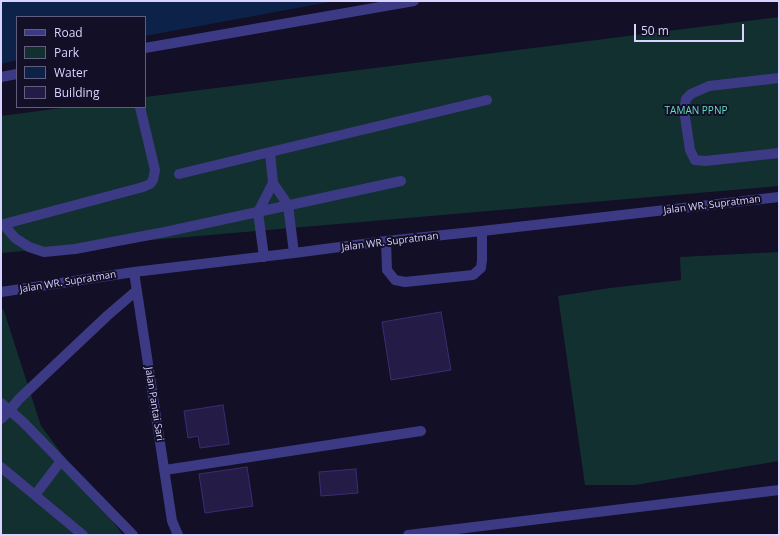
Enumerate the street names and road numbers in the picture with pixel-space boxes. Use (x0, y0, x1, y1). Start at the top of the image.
street label: Jalan WR. Supratman (663, 193, 761, 217)
street label: Jalan WR. Supratman (341, 230, 439, 254)
street label: Jalan WR. Supratman (19, 268, 117, 296)
street label: Jalan Pantai Sari (142, 366, 166, 442)

